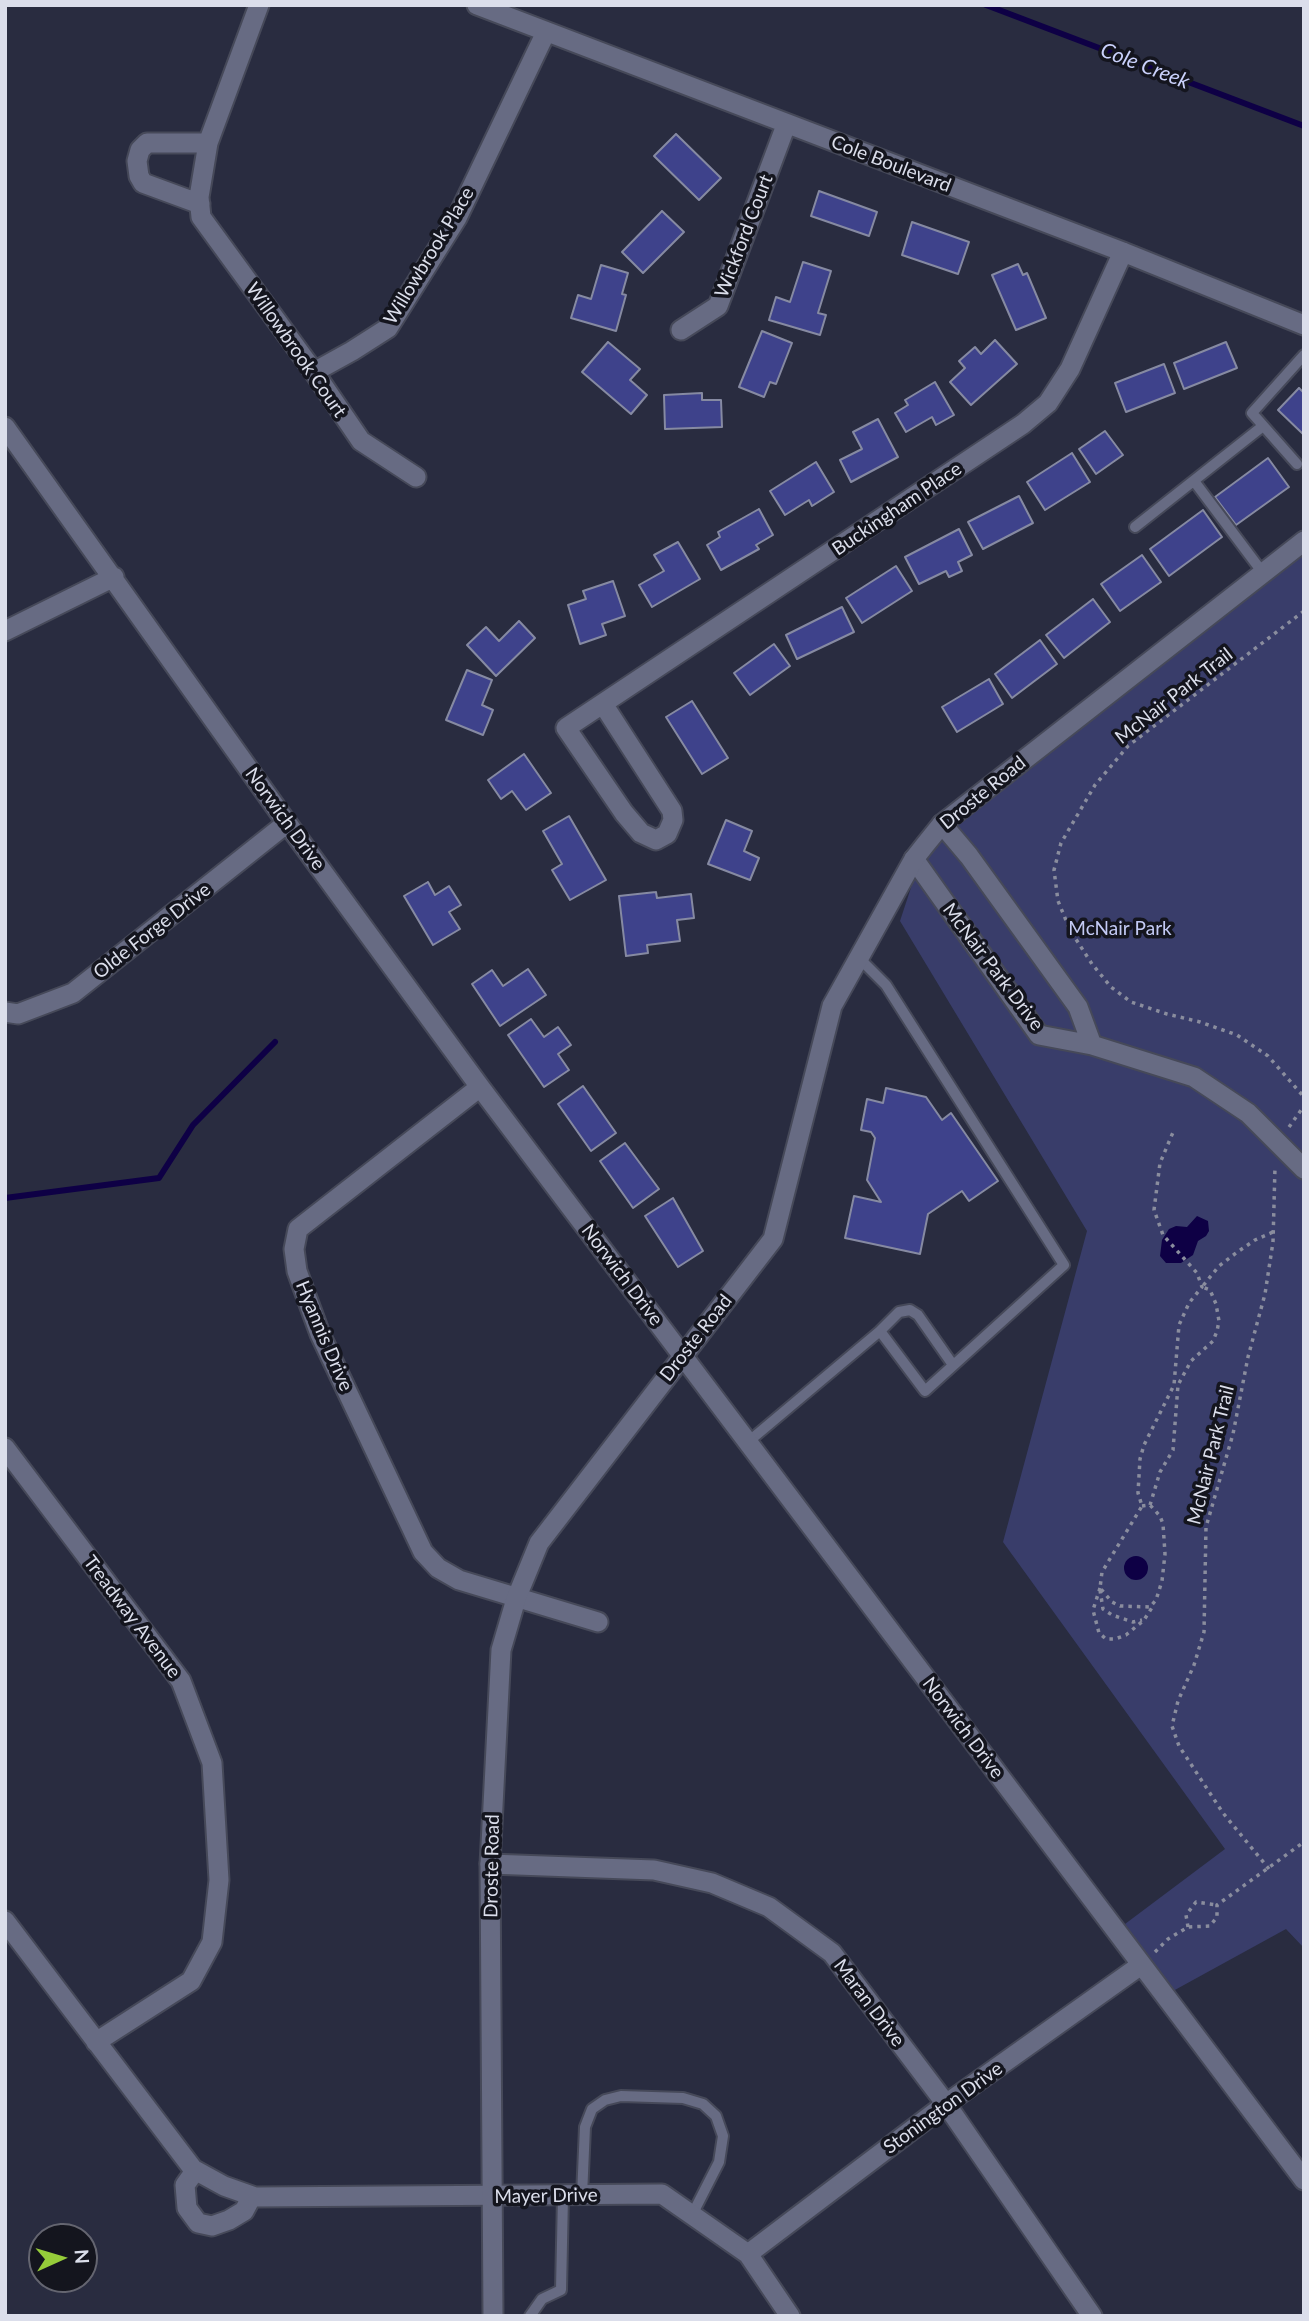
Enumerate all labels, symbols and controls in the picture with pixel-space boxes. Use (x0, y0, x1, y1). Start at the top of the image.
water label: Cole Creek (1097, 38, 1193, 94)
street label: Cole Boulevard (828, 131, 954, 197)
street label: Wickford Court (710, 171, 778, 301)
street label: Willowbrook Place (379, 183, 479, 329)
street label: Willowbrook Court (241, 278, 351, 422)
street label: Buckingham Place (828, 457, 966, 561)
street label: McNair Park Trail (1111, 643, 1237, 749)
street label: Droste Road (936, 752, 1030, 834)
street label: Norwich Drive (240, 763, 330, 875)
street label: Olde Forge Drive (89, 878, 215, 984)
street label: McNair Park Drive (938, 899, 1048, 1035)
park label: McNair Park (1068, 918, 1172, 940)
street label: Norwich Drive (576, 1220, 668, 1330)
street label: Hyannis Drive (291, 1277, 357, 1395)
street label: Droste Road (655, 1290, 737, 1386)
street label: McNair Park Trail (1183, 1383, 1239, 1527)
street label: Treadway Avenue (79, 1551, 185, 1683)
street label: Norwich Drive (917, 1673, 1009, 1783)
street label: Droste Road (480, 1814, 504, 1918)
street label: Maran Drive (829, 1955, 909, 2051)
street label: Stonington Drive (879, 2057, 1007, 2159)
street label: Mayer Drive (494, 2184, 598, 2208)
north arrow (28, 2223, 98, 2293)
text: N (70, 2249, 94, 2265)

